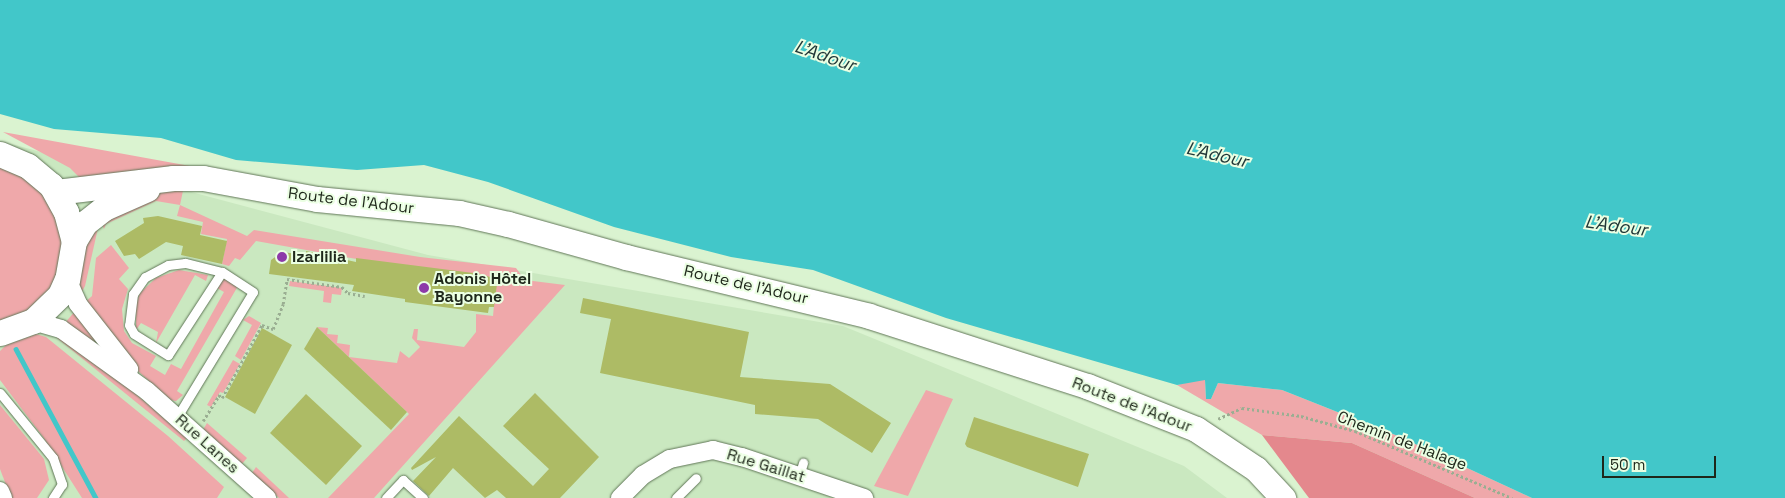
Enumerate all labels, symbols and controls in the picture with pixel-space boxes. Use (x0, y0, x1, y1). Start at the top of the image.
water label: L'Adour (792, 36, 858, 76)
water label: L'Adour (1184, 137, 1250, 173)
street label: Route de l'Adour (287, 184, 415, 218)
water label: L'Adour (1583, 211, 1649, 241)
place label: Izarlilia (292, 247, 346, 267)
marker: Izarlilia (276, 251, 288, 263)
street label: Route de l'Adour (682, 261, 810, 309)
place label: Adonis Hôtel Bayonne (434, 269, 531, 307)
marker: Adonis Hôtel Bayonne (418, 282, 430, 294)
street label: Route de l'Adour (1069, 373, 1195, 437)
street label: Chemin de Halage (1334, 407, 1470, 475)
street label: Rue Lanes (171, 410, 243, 478)
street label: Rue Gaillat (724, 445, 808, 487)
scale bar (1605, 446, 1719, 478)
text: 50 m (1610, 455, 1645, 474)

